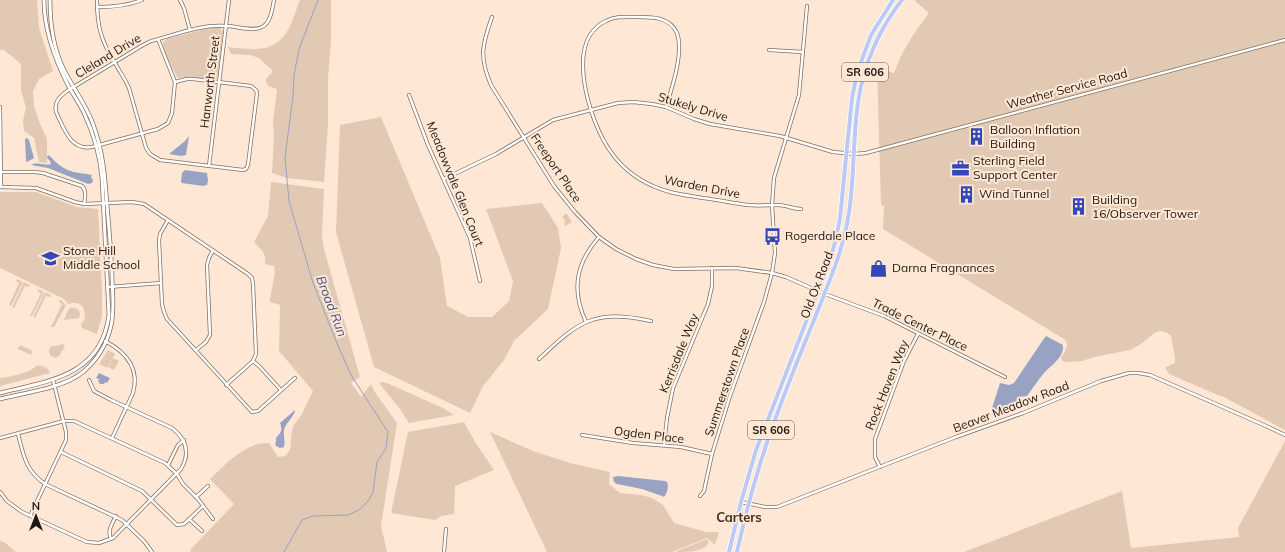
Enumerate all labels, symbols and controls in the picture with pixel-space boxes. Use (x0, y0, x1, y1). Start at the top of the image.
street label: Cleland Drive (72, 30, 143, 81)
street label: Hanworth Street (196, 35, 223, 129)
road number: SR 606 (842, 63, 888, 81)
street label: Weather Service Road (1005, 65, 1129, 112)
street label: Stukely Drive (656, 89, 730, 124)
street label: Meadowvale Glen Court (424, 119, 487, 248)
place label: Balloon Inflation Building (990, 122, 1080, 151)
building icon: Balloon Inflation Building (967, 127, 987, 147)
street label: Freeport Place (528, 130, 585, 205)
place label: Sterling Field Support Center (973, 153, 1058, 182)
office icon: Sterling Field Support Center (950, 158, 970, 178)
street label: Warden Drive (663, 172, 741, 201)
building icon: Wind Tunnel (956, 184, 976, 204)
place label: Wind Tunnel (979, 186, 1049, 201)
place label: Building 16/Observer Tower (1092, 192, 1199, 221)
building icon: Building 16/Observer Tower (1069, 197, 1089, 217)
bus stop icon: Rogerdale Place (762, 226, 782, 246)
place label: Rogerdale Place (785, 228, 875, 243)
place label: Stone Hill Middle School (63, 243, 140, 272)
school or university icon: Stone Hill Middle School (40, 248, 60, 268)
street label: Old Ox Road (797, 249, 836, 321)
shop icon: Darna Fragnances (869, 258, 889, 278)
place label: Darna Fragnances (892, 260, 995, 275)
water label: Broad Run (313, 273, 351, 339)
street label: Trade Center Place (870, 295, 970, 354)
street label: Kerrisdale Way (656, 310, 702, 395)
street label: Summerstown Place (701, 326, 752, 438)
street label: Rock Haven Way (862, 337, 912, 432)
street label: Beaver Meadow Road (951, 377, 1071, 436)
road number: SR 606 (748, 421, 794, 439)
street label: Ogden Place (613, 423, 685, 446)
north arrow (16, 496, 56, 536)
text: N (32, 499, 40, 513)
district label: Carters (716, 509, 762, 525)

